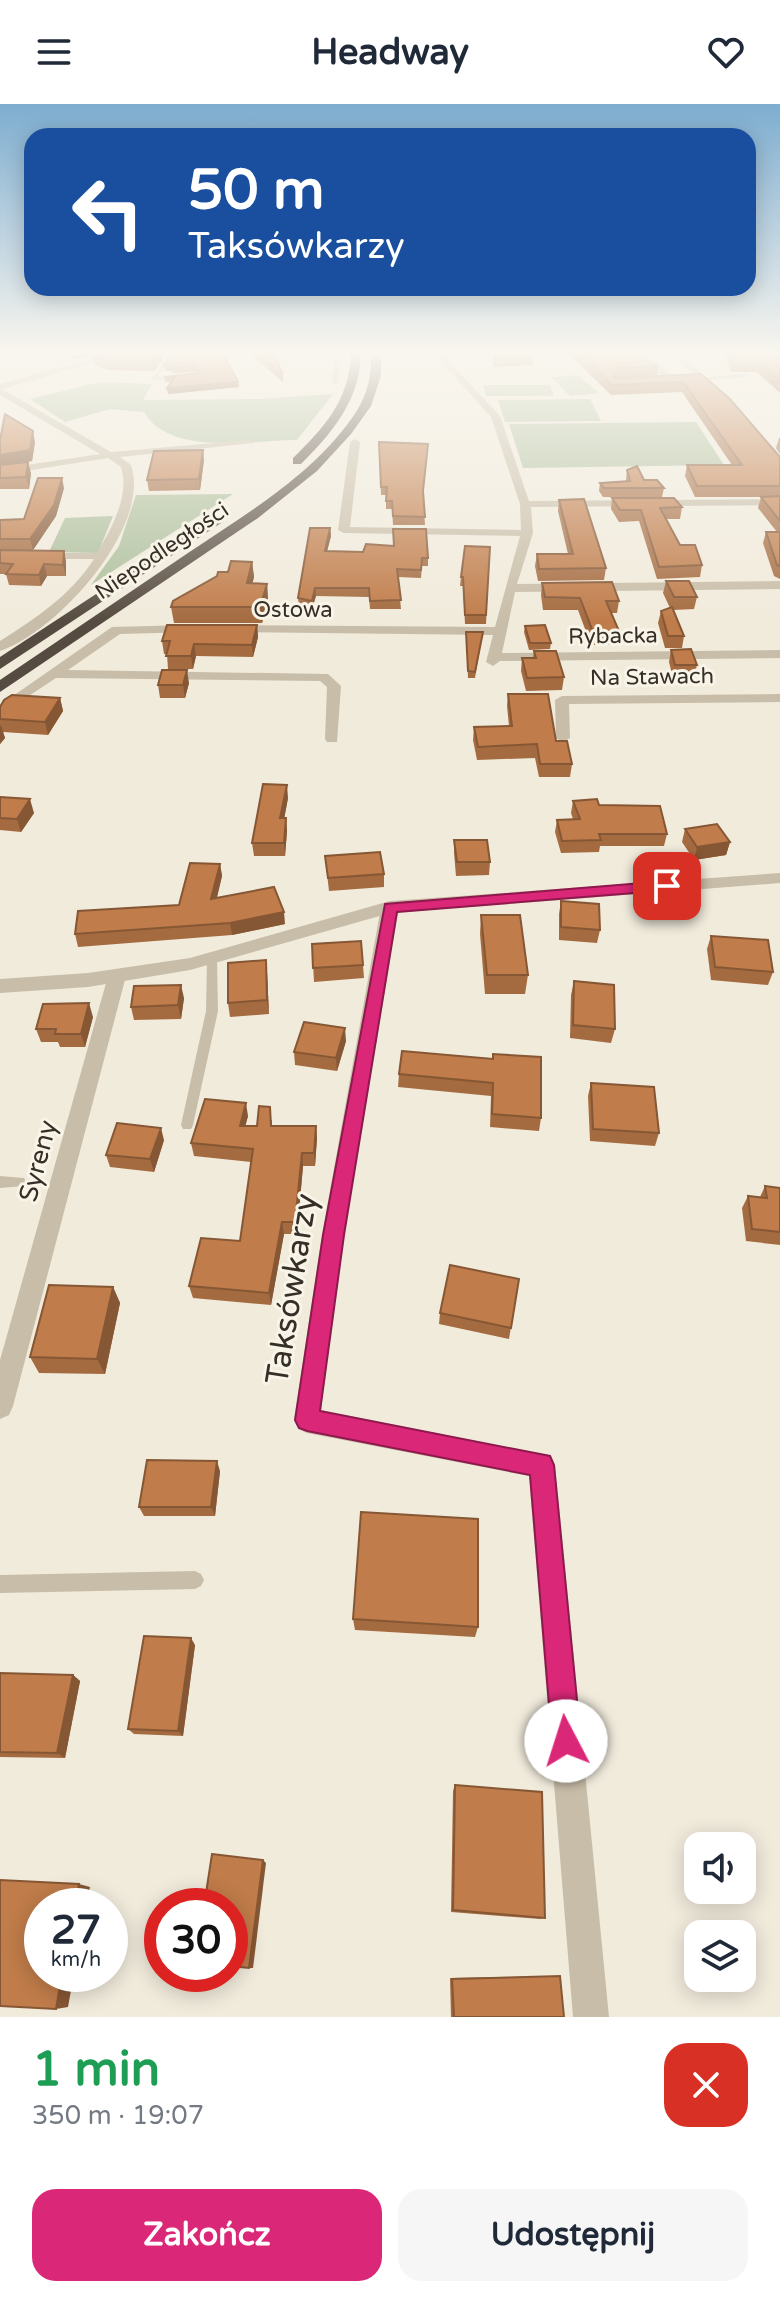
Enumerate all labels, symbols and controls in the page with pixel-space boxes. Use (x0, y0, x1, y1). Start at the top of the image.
icon: menu (32, 30, 76, 74)
icon: heart (704, 30, 748, 74)
text: Headway (311, 31, 469, 74)
text: 50 m (188, 157, 324, 224)
icon: left (56, 160, 160, 264)
text: Taksówkarzy (188, 225, 405, 268)
street label: Niepodległości (90, 497, 234, 605)
street label: Ostowa (253, 597, 333, 623)
street label: Rybacka (568, 622, 658, 650)
street label: Na Stawach (590, 663, 714, 691)
pin (633, 852, 701, 920)
icon: arrive (645, 864, 689, 908)
street label: Syreny (12, 1117, 64, 1205)
street label: Taksówkarzy (258, 1191, 326, 1387)
position arrow (524, 1699, 608, 1783)
map controls (684, 1832, 756, 1992)
button: sound (684, 1832, 756, 1904)
speed limit sign: 30 (144, 1888, 248, 1992)
text: 27 (51, 1906, 101, 1954)
button: layers (684, 1920, 756, 1992)
text: km/h (51, 1948, 101, 1972)
text: 1 min (32, 2041, 160, 2099)
button: close (664, 2043, 748, 2127)
text: 350 m · 19:07 (32, 2100, 204, 2131)
button: Zakończ (32, 2189, 382, 2281)
button: Udostępnij (398, 2189, 748, 2281)

